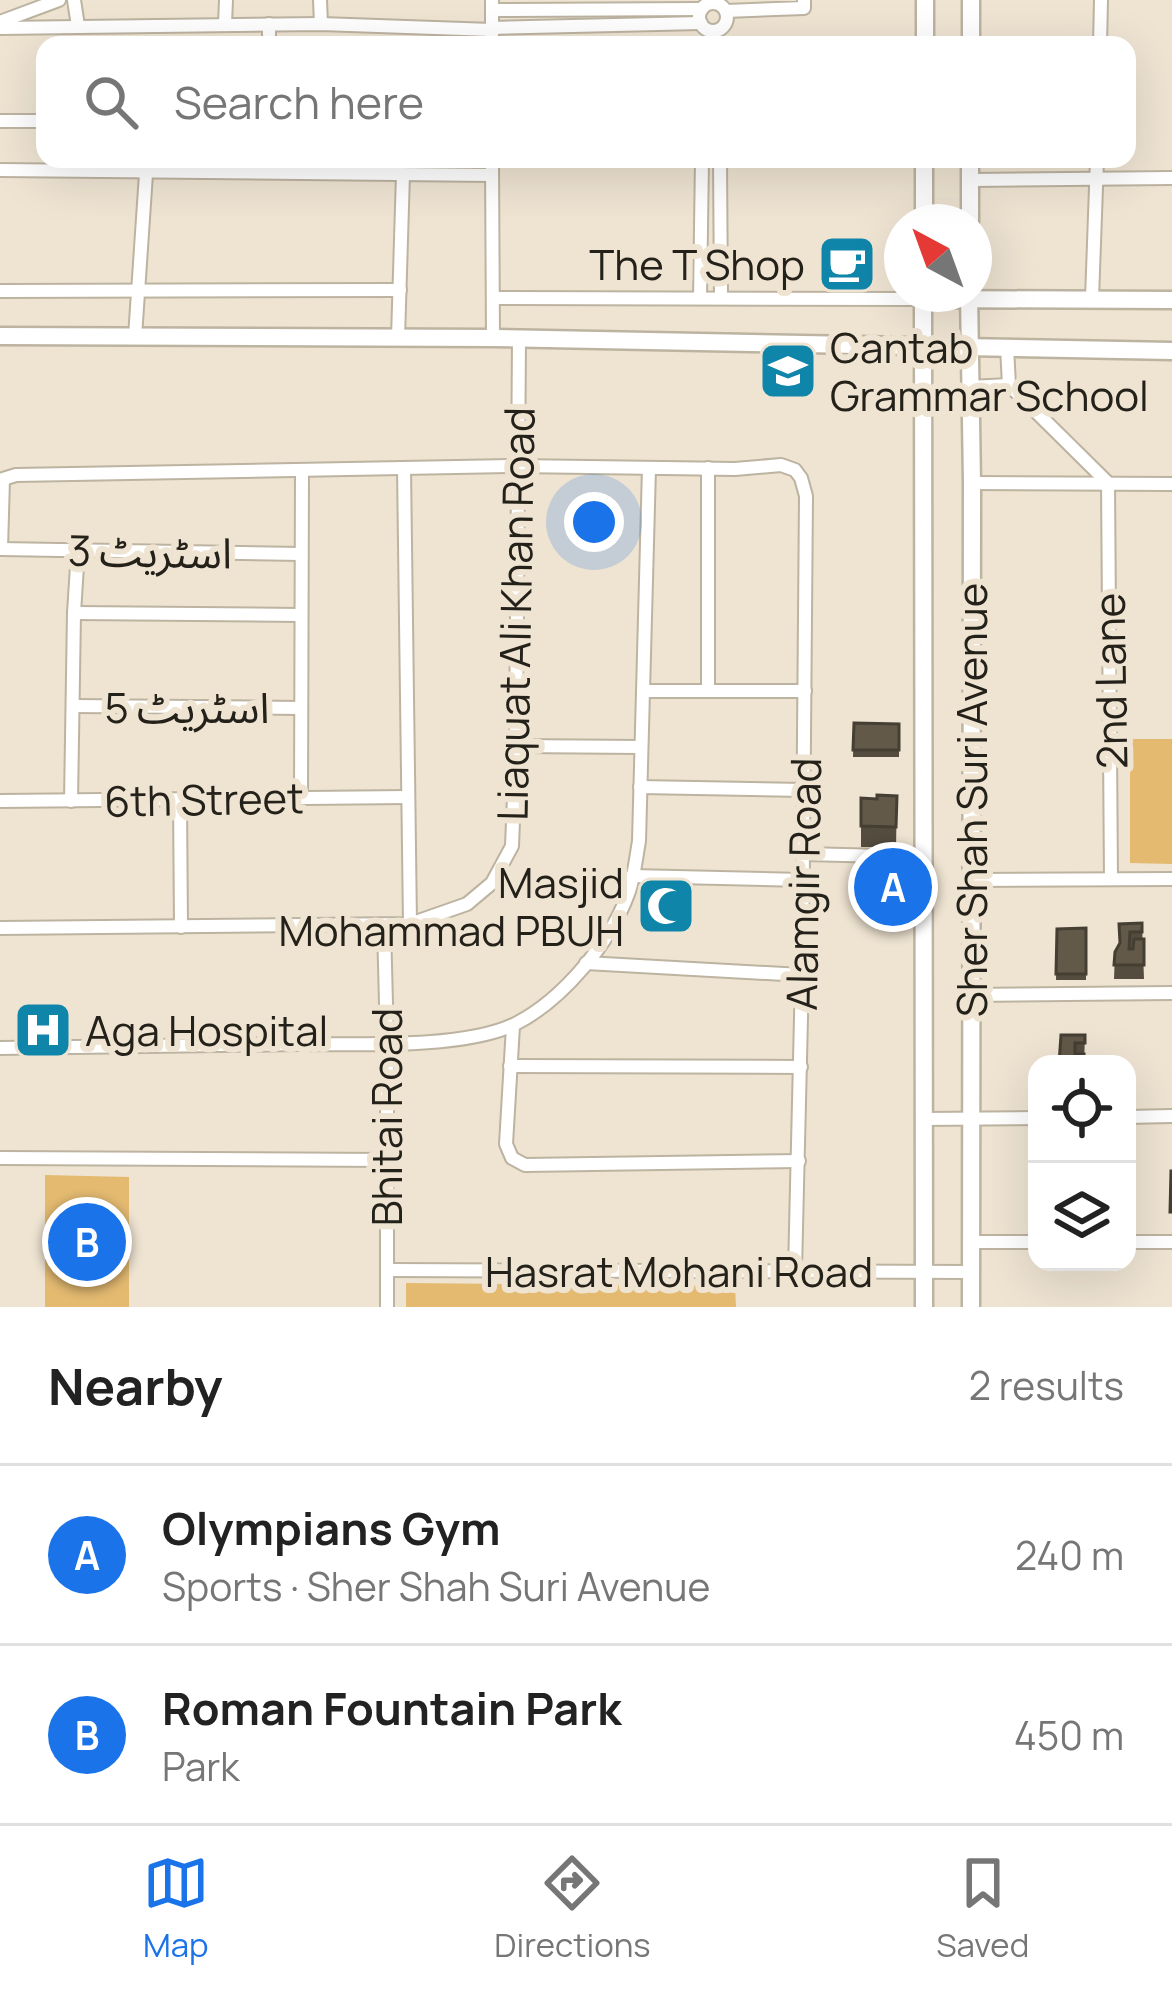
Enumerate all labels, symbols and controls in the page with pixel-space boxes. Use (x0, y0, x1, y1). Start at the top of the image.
search box (36, 36, 1136, 168)
icon: search (78, 69, 144, 135)
text: Search here (174, 71, 424, 133)
north arrow (884, 204, 992, 312)
cafe icon: The T Shop (816, 233, 878, 295)
place label: The T Shop (589, 235, 805, 293)
place label: Cantab Grammar School (830, 318, 1149, 424)
school or university icon: Cantab Grammar School (757, 340, 819, 402)
street label: Liaquat Ali Khan Road (482, 407, 548, 821)
your location (564, 492, 624, 552)
street label: اسٹریٹ 3 (67, 521, 233, 581)
street label: Sher Shah Suri Avenue (942, 583, 1000, 1017)
street label: 2nd Lane (1079, 592, 1141, 770)
street label: اسٹریٹ 5 (104, 678, 270, 736)
street label: Alamgir Road (772, 757, 834, 1011)
street label: 6th Street (104, 768, 304, 830)
pin: A (854, 842, 932, 932)
place label: Masjid Mohammad PBUH (278, 853, 624, 959)
mosque icon: Masjid Mohammad PBUH (635, 875, 697, 937)
hospital icon: Aga Hospital (12, 999, 74, 1061)
place label: Aga Hospital (85, 1001, 328, 1059)
street label: Bhitai Road (357, 1008, 415, 1226)
map controls (1028, 1055, 1136, 1271)
button: locate (1028, 1055, 1136, 1163)
button: layers (1028, 1163, 1136, 1271)
pin: B (48, 1197, 126, 1287)
street label: Hasrat Mohani Road (485, 1242, 873, 1300)
text: Nearby (48, 1351, 223, 1420)
text: 2 results (969, 1358, 1124, 1412)
text: Olympians Gym (162, 1497, 500, 1559)
text: A (74, 1528, 100, 1582)
text: 240 m (1015, 1528, 1124, 1582)
text: Sports · Sher Shah Suri Avenue (162, 1559, 710, 1613)
text: Roman Fountain Park (162, 1677, 621, 1739)
text: B (75, 1708, 99, 1762)
text: 450 m (1014, 1708, 1124, 1762)
text: Park (162, 1739, 240, 1793)
tab: Map (143, 1850, 209, 1967)
tab: Directions (494, 1850, 651, 1967)
tab: Saved (936, 1850, 1029, 1967)

